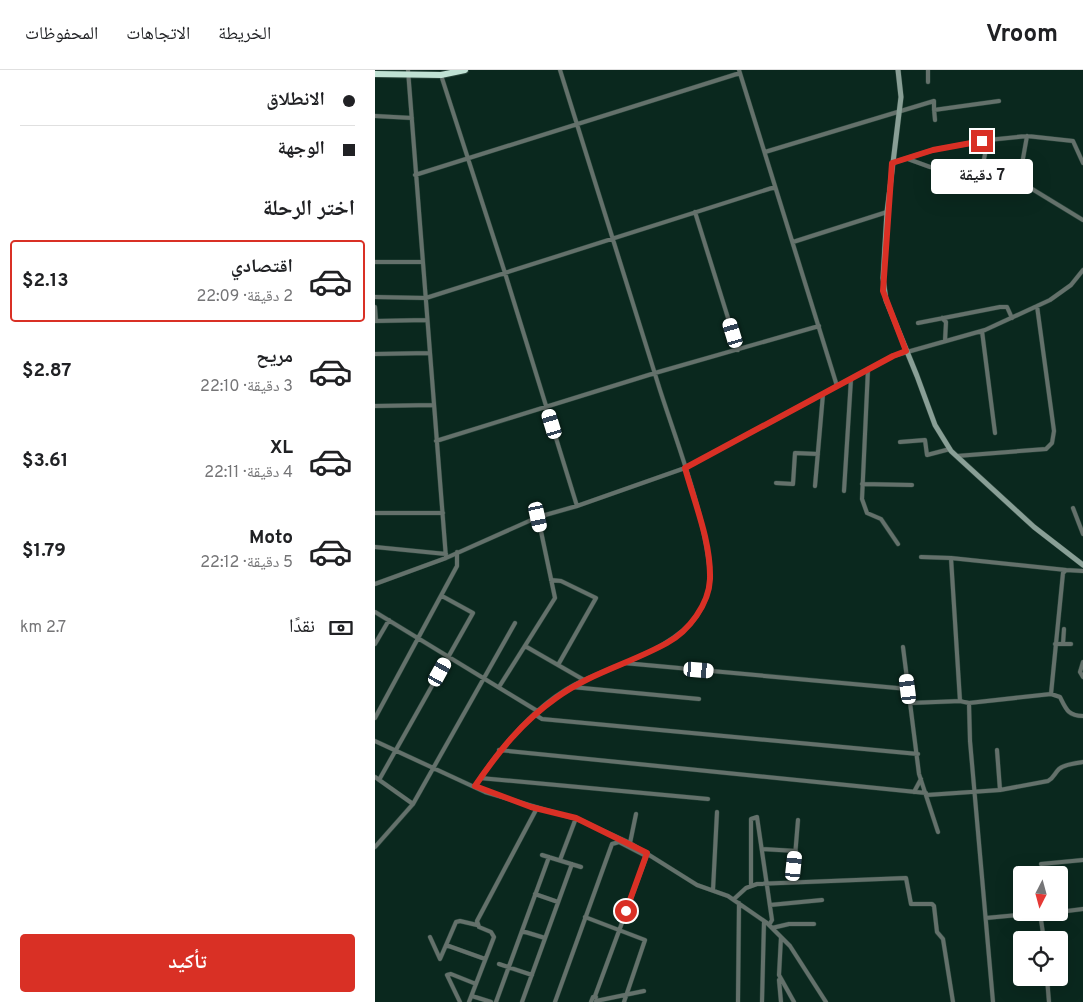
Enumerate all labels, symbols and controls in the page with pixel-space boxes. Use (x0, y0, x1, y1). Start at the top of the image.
text: Vroom (986, 20, 1058, 50)
text: المحفوظات (25, 23, 98, 46)
text: الاتجاهات (126, 23, 190, 46)
text: الخريطة (218, 23, 271, 46)
text: الانطلاق (266, 88, 325, 112)
route end (971, 130, 993, 152)
text: الوجهة (277, 137, 325, 161)
callout: 7 دقيقة (931, 158, 1033, 194)
text: 7 دقيقة (959, 166, 1005, 186)
text: اختر الرحلة (263, 196, 355, 223)
text: اقتصادي (231, 255, 293, 279)
icon: car (308, 259, 353, 304)
text: $2.13 (22, 269, 69, 293)
text: 2 دقيقة · 22:09 (196, 287, 293, 307)
car (721, 316, 744, 350)
text: مريح (256, 345, 293, 369)
icon: car (308, 349, 353, 394)
text: $2.87 (22, 359, 71, 383)
text: 3 دقيقة · 22:10 (200, 377, 293, 397)
car (540, 407, 563, 441)
text: XL (270, 436, 293, 460)
icon: car (308, 439, 353, 484)
text: $3.61 (22, 449, 68, 473)
text: 4 دقيقة · 22:11 (204, 463, 293, 483)
car (527, 501, 548, 533)
text: Moto (249, 526, 293, 550)
icon: car (308, 529, 353, 574)
text: $1.79 (22, 539, 66, 563)
text: 5 دقيقة · 22:12 (200, 553, 293, 573)
icon: cash (327, 614, 355, 642)
text: نقدًا (289, 615, 315, 639)
text: 2.7 km (20, 618, 66, 638)
car (426, 655, 453, 689)
car (683, 661, 714, 679)
car (898, 673, 917, 705)
car (784, 850, 803, 882)
north arrow (1013, 866, 1067, 921)
map controls (1013, 866, 1068, 986)
route start (615, 900, 637, 922)
button: locate (1013, 931, 1068, 986)
button: تأكيد (20, 934, 355, 992)

